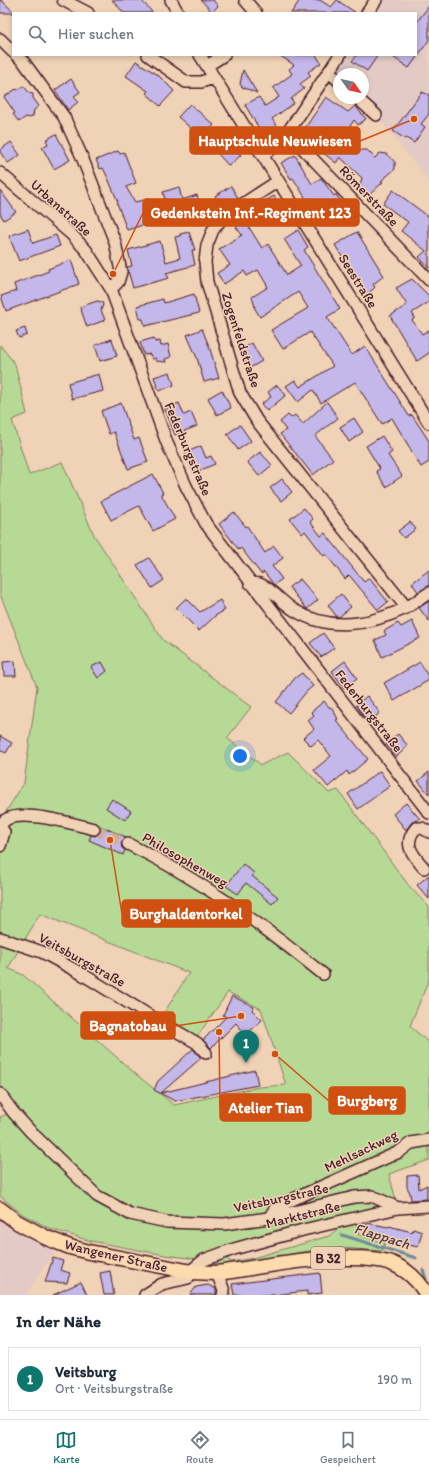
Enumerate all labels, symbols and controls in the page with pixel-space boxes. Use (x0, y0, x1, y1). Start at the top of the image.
search box (12, 12, 417, 56)
icon: search (26, 23, 48, 45)
text: Hier suchen (58, 25, 134, 43)
north arrow (333, 68, 369, 104)
callout: Hauptschule Neuwiesen (190, 127, 360, 154)
text: Hauptschule Neuwiesen (198, 132, 352, 151)
street label: Römerstraße (336, 162, 403, 230)
street label: Urbanstraße (27, 176, 95, 240)
callout: Gedenkstein Inf.-Regiment 123 (143, 199, 359, 226)
text: Gedenkstein Inf.-Regiment 123 (151, 204, 351, 223)
street label: Seestraße (335, 251, 381, 312)
street label: Zogenfeldstraße (218, 290, 265, 390)
street label: Federburgstraße (161, 400, 216, 499)
street label: Federburgstraße (331, 666, 407, 756)
your location (230, 746, 250, 766)
street label: Philosophenweg (139, 829, 232, 892)
callout: Burghaldentorkel (122, 900, 251, 927)
text: Burghaldentorkel (129, 905, 243, 924)
street label: Veitsburgstraße (36, 929, 129, 991)
callout: Bagnatobau (81, 1012, 175, 1039)
text: Bagnatobau (89, 1017, 168, 1036)
pin: 1 (233, 1030, 259, 1063)
callout: Burgberg (329, 1087, 405, 1114)
text: Burgberg (337, 1092, 397, 1111)
callout: Atelier Tian (220, 1094, 311, 1121)
text: Atelier Tian (227, 1099, 304, 1117)
street label: Mehlsackweg (322, 1126, 401, 1176)
street label: Veitsburgstraße (232, 1180, 330, 1216)
street label: Marktstraße (264, 1197, 342, 1232)
water label: Flappach (352, 1219, 412, 1253)
street label: Wangener Straße (63, 1236, 169, 1276)
road number: B 32 (311, 1247, 345, 1269)
text: In der Nähe (16, 1311, 101, 1331)
text: Veitsburg (55, 1363, 116, 1381)
text: 1 (27, 1372, 33, 1387)
text: 190 m (377, 1372, 412, 1387)
text: Ort · Veitsburgstraße (55, 1381, 173, 1396)
tab: Karte (53, 1429, 80, 1466)
tab: Route (186, 1429, 214, 1466)
tab: Gespeichert (320, 1429, 376, 1466)

